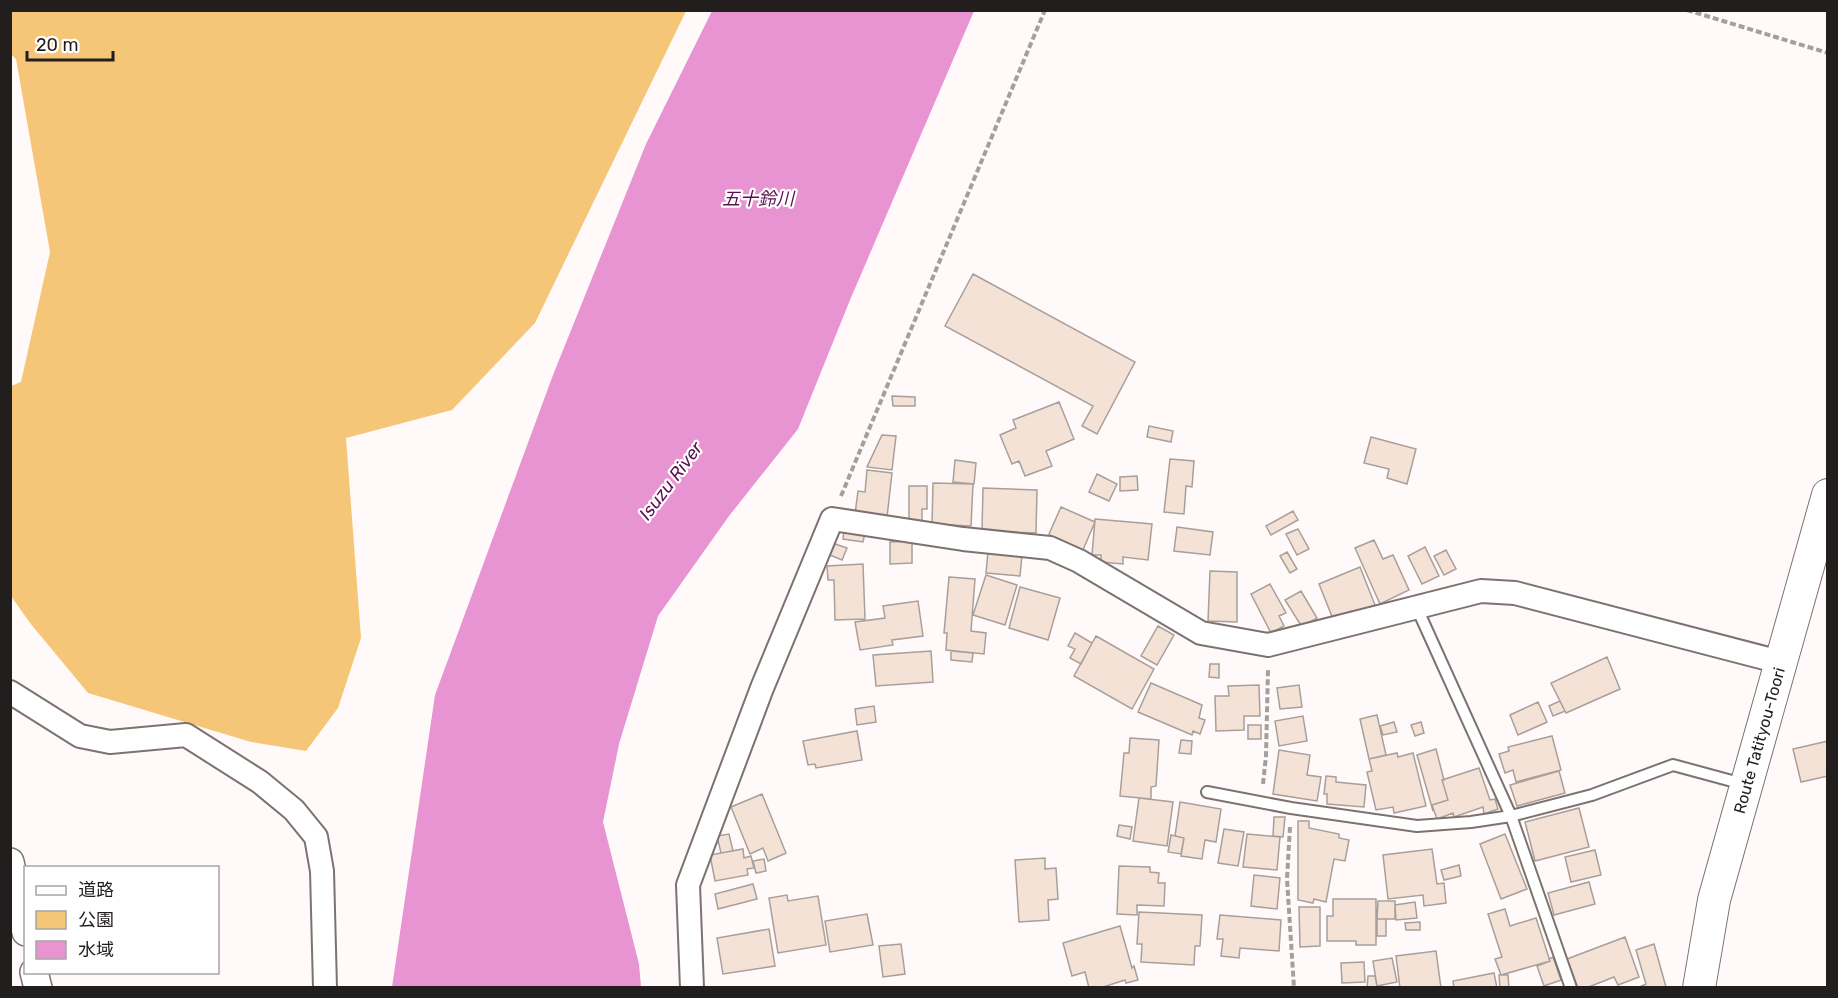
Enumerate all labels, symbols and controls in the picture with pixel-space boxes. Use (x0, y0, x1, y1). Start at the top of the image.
scale bar (27, 24, 112, 62)
text: 20 m (36, 34, 78, 56)
water label: 五十鈴川 (722, 188, 796, 210)
water label: Isuzu River (634, 437, 708, 524)
street label: Route Tatityou-Toori (1730, 665, 1789, 816)
legend (24, 866, 219, 974)
text: 道路 (78, 879, 114, 901)
text: 公園 (78, 909, 114, 931)
text: 水域 (78, 939, 114, 961)

